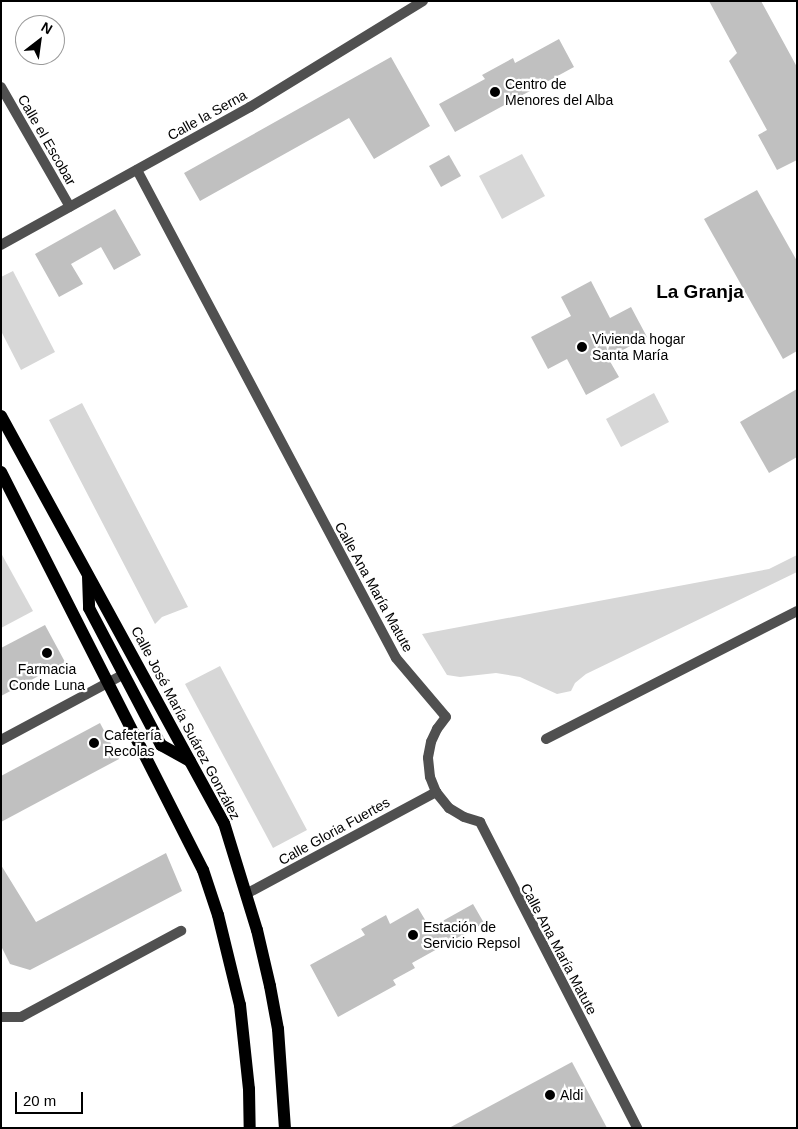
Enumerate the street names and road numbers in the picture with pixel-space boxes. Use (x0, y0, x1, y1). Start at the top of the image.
street label: Calle la Serna (164, 86, 250, 144)
street label: Calle el Escobar (14, 92, 80, 188)
street label: Calle Ana María Matute (331, 519, 417, 655)
street label: Calle José María Suárez González (128, 624, 244, 822)
street label: Calle Gloria Fuertes (275, 793, 393, 869)
street label: Calle Ana María Matute (517, 880, 601, 1018)

